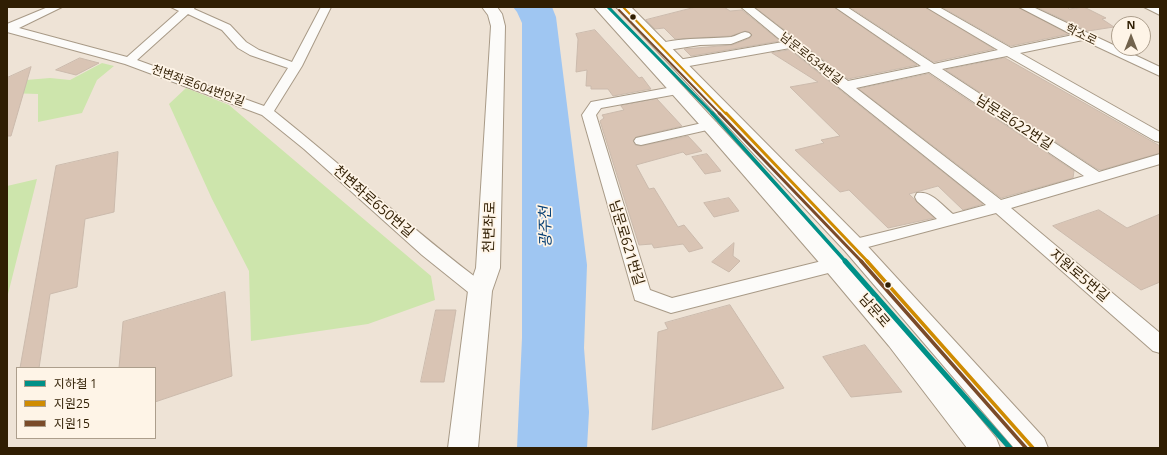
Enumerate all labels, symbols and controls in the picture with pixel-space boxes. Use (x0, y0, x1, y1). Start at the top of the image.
unlabelled marker (628, 12, 638, 22)
north arrow (1111, 16, 1151, 56)
text: N (1127, 17, 1135, 32)
street label: 학소로 (1063, 21, 1099, 49)
street label: 남문로634번길 (777, 30, 845, 88)
street label: 천변좌로604번안길 (150, 62, 246, 110)
street label: 남문로622번길 (972, 92, 1056, 154)
street label: 천변좌로650번길 (329, 162, 417, 242)
street label: 남문로621번길 (605, 198, 647, 288)
street label: 천변좌로 (481, 201, 499, 253)
water label: 광주천 (537, 206, 555, 248)
street label: 지원로5번길 (1046, 246, 1112, 306)
unlabelled marker (883, 280, 893, 290)
street label: 남문로 (855, 291, 893, 331)
legend (16, 367, 156, 439)
text: 지하철 1 (54, 375, 97, 392)
text: 지원25 (54, 395, 90, 412)
text: 지원15 (54, 415, 90, 432)

